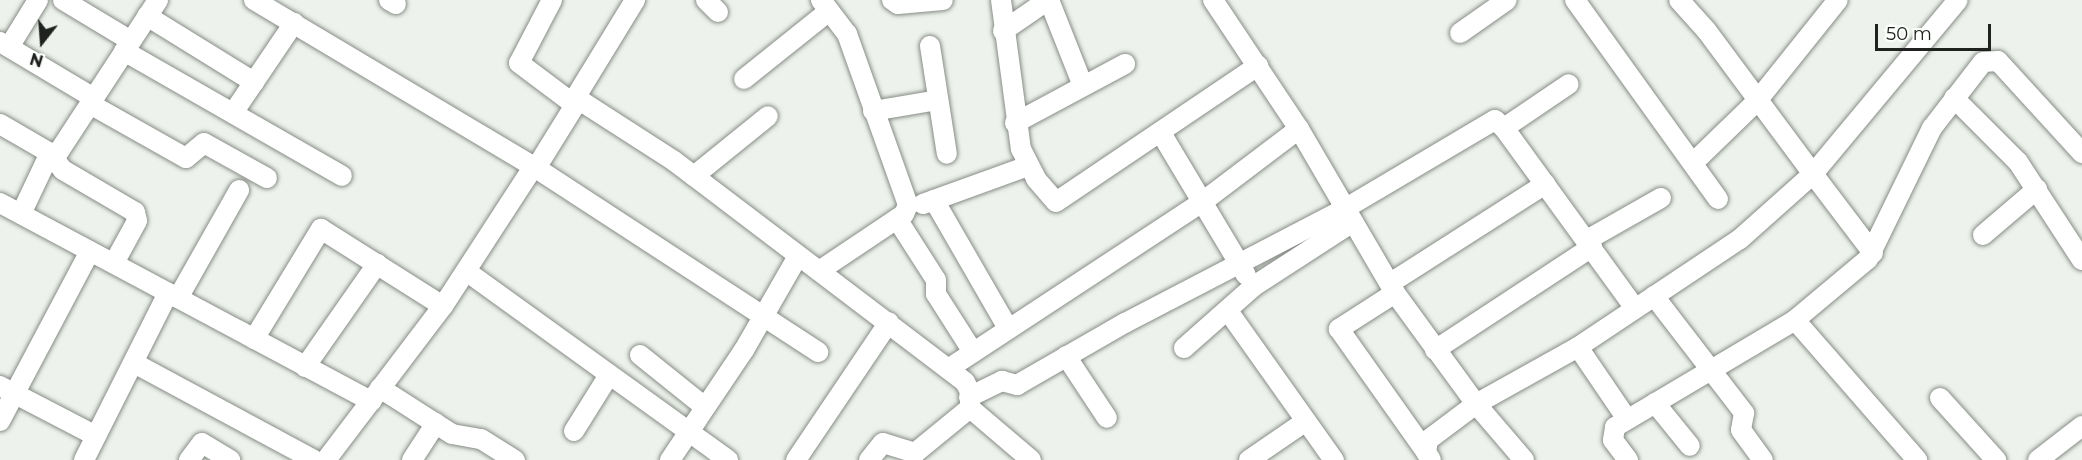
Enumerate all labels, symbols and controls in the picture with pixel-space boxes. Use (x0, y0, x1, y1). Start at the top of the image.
north arrow (12, 12, 72, 72)
scale bar (1878, 12, 1994, 50)
text: 50 m (1886, 23, 1932, 45)
text: N (28, 49, 46, 71)

